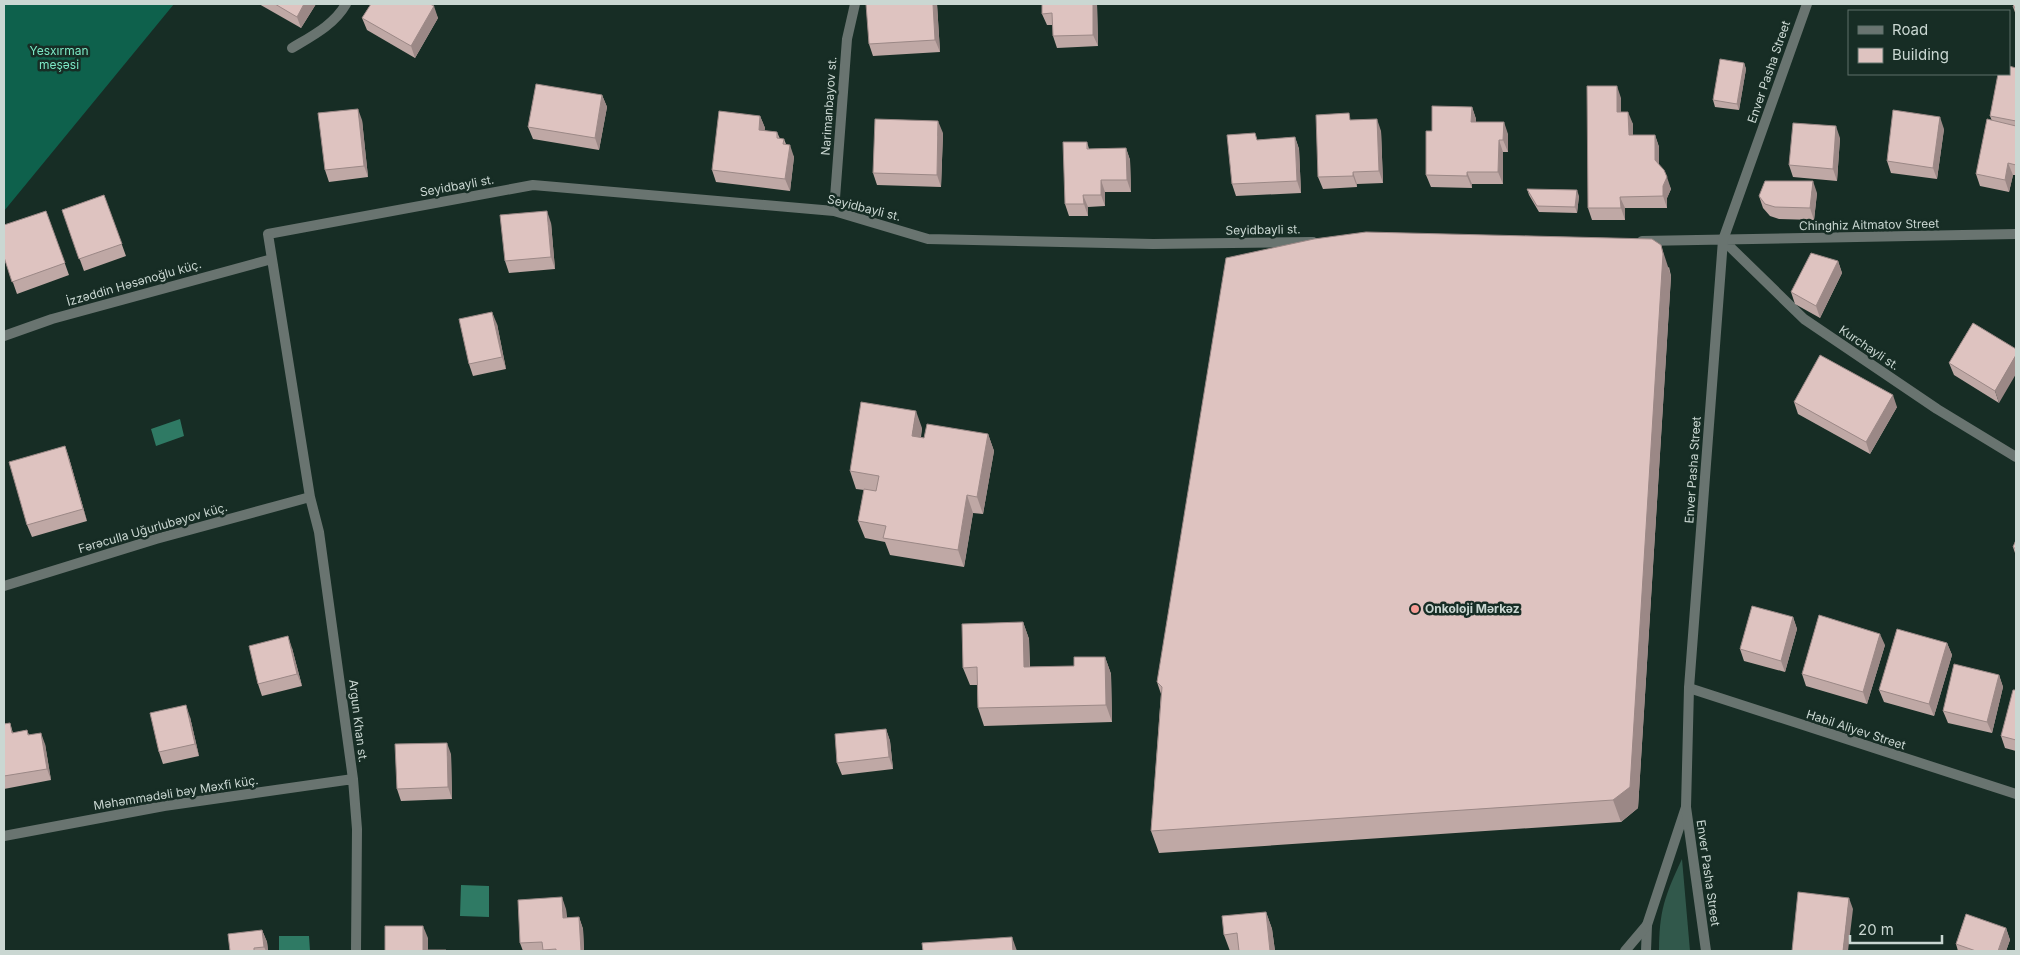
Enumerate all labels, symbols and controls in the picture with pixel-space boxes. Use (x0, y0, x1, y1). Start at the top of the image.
legend (1848, 10, 2010, 75)
street label: Enver Pasha Street (1744, 19, 1793, 125)
text: Road (1892, 20, 1928, 39)
park label: Yesxırman meşəsi (29, 43, 89, 72)
text: Building (1892, 45, 1949, 64)
street label: Narimanbayov st. (818, 56, 839, 156)
street label: Seyidbayli st. (419, 172, 495, 199)
street label: Seyidbayli st. (826, 191, 902, 224)
street label: Chinghiz Aitmatov Street (1799, 216, 1939, 233)
street label: Seyidbayli st. (1225, 221, 1301, 238)
street label: İzzəddin Həsənoğlu küç. (65, 256, 203, 309)
street label: Kurchayli st. (1836, 322, 1902, 373)
street label: Enver Pasha Street (1681, 416, 1704, 524)
street label: Fərəculla Uğurlubəyov küç. (76, 499, 229, 556)
place label: Onkoloji Mərkəz (1425, 601, 1520, 616)
marker: Onkoloji Mərkəz (1409, 603, 1421, 615)
street label: Argun Khan st. (346, 679, 371, 763)
street label: Habil Aliyev Street (1805, 706, 1908, 753)
street label: Məhəmmədəli bəy Məxfi küç. (92, 772, 259, 813)
street label: Enver Pasha Street (1694, 819, 1723, 927)
scale bar (1850, 912, 1942, 944)
text: 20 m (1858, 920, 1894, 939)

